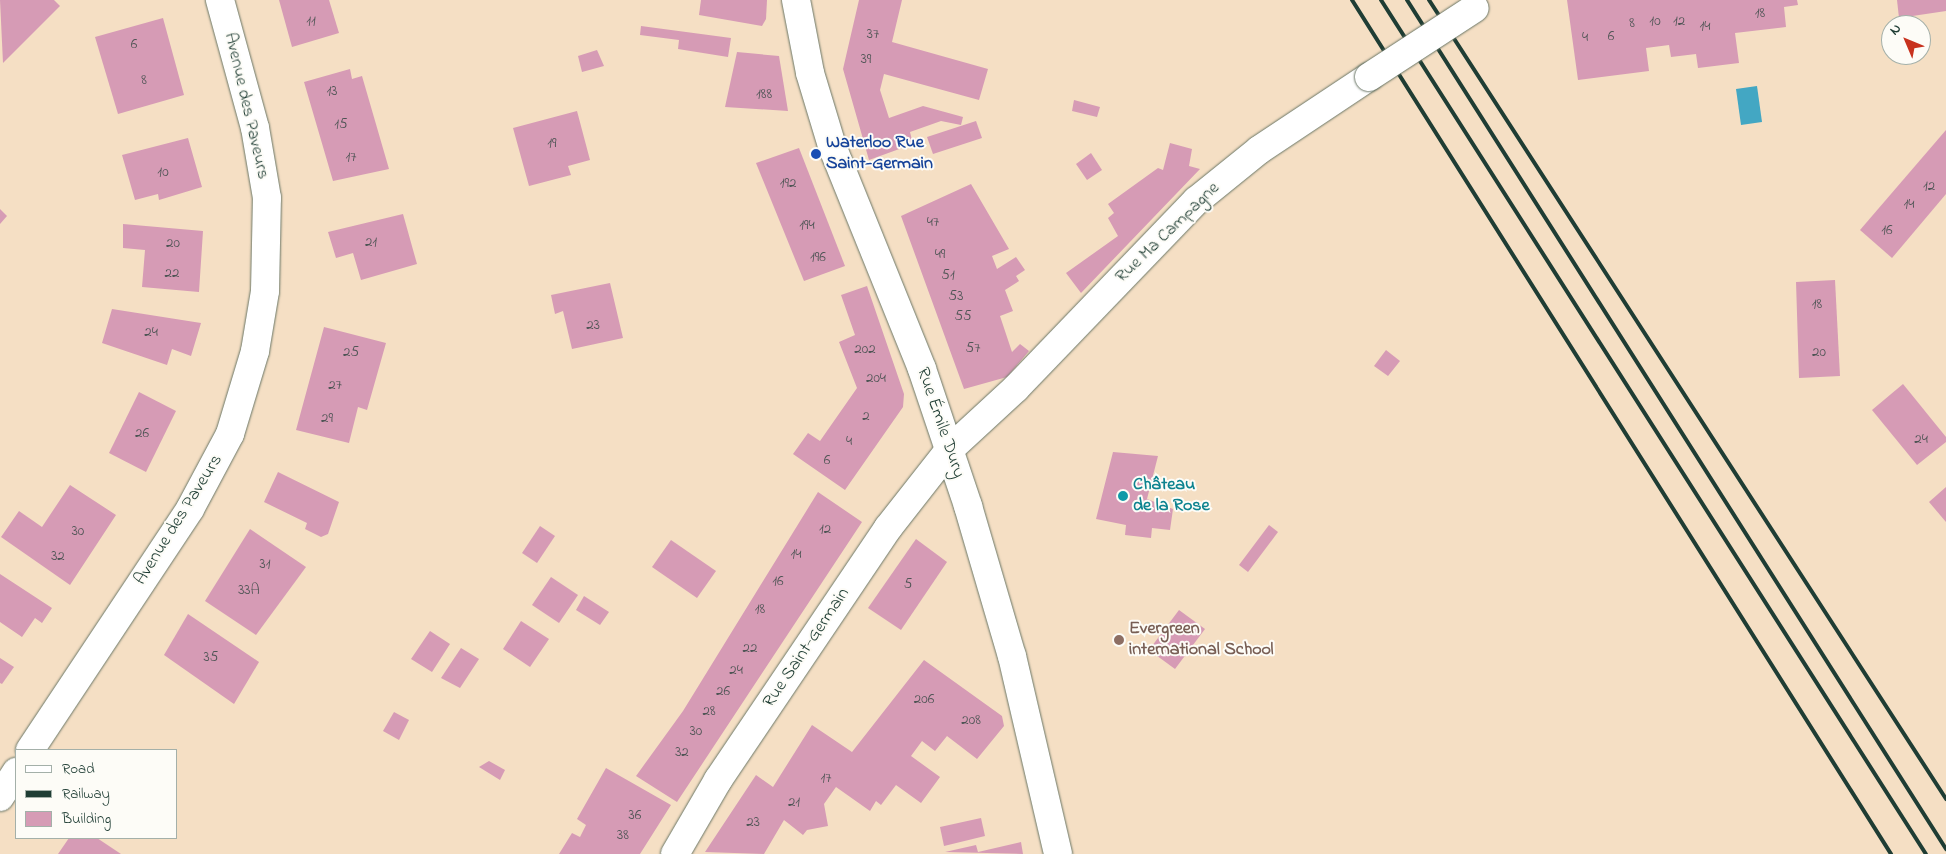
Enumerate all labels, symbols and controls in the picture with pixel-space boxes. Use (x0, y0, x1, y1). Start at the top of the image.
house number: 18 (1755, 5, 1765, 23)
house number: 11 (306, 13, 316, 31)
house number: 10 (1649, 13, 1661, 31)
house number: 12 (1673, 13, 1685, 31)
house number: 8 (1629, 15, 1635, 33)
north arrow (1881, 15, 1931, 65)
house number: 14 (1700, 18, 1710, 36)
text: N (1885, 19, 1907, 41)
house number: 37 (867, 26, 879, 44)
house number: 6 (1608, 28, 1614, 46)
house number: 4 (1582, 29, 1588, 47)
street label: Avenue des Paveurs (219, 31, 273, 181)
house number: 6 (131, 36, 137, 54)
house number: 39 (861, 51, 871, 69)
house number: 8 (141, 72, 147, 90)
house number: 13 (327, 83, 337, 101)
house number: 188 (756, 86, 772, 104)
house number: 15 (334, 116, 348, 134)
place label: Waterloo Rue Saint-Germain (826, 133, 933, 176)
house number: 19 (547, 135, 557, 153)
marker: Waterloo Rue Saint-Germain (810, 148, 822, 160)
house number: 17 (346, 149, 356, 167)
house number: 10 (157, 164, 169, 182)
house number: 192 (780, 175, 796, 193)
street label: Rue Ma Campagne (1112, 178, 1224, 288)
house number: 12 (1923, 178, 1935, 196)
house number: 14 (1904, 196, 1914, 214)
house number: 47 (927, 214, 939, 232)
house number: 194 (799, 217, 815, 235)
house number: 16 (1881, 222, 1893, 240)
house number: 21 (365, 234, 377, 252)
house number: 20 (166, 235, 180, 253)
house number: 49 (935, 246, 945, 264)
house number: 196 (810, 249, 826, 267)
house number: 22 (165, 265, 179, 283)
house number: 51 (941, 267, 955, 285)
house number: 53 (949, 288, 963, 306)
house number: 18 (1812, 296, 1822, 314)
house number: 55 (954, 308, 972, 326)
house number: 23 (586, 317, 600, 335)
house number: 24 (144, 324, 158, 342)
house number: 57 (966, 340, 980, 358)
house number: 202 (854, 341, 876, 359)
house number: 25 (343, 344, 359, 362)
house number: 20 (1812, 344, 1826, 362)
street label: Rue Émile Dury (911, 365, 969, 481)
house number: 204 (866, 370, 886, 388)
house number: 27 (328, 377, 342, 395)
house number: 2 (862, 408, 870, 426)
house number: 29 (321, 410, 333, 428)
house number: 26 (135, 425, 149, 443)
house number: 24 (1914, 431, 1928, 449)
house number: 4 (846, 433, 852, 451)
street label: Avenue des Paveurs (130, 451, 228, 589)
house number: 6 (824, 452, 830, 470)
place label: Château de la Rose (1133, 475, 1209, 518)
marker: Château de la Rose (1117, 490, 1129, 502)
house number: 12 (819, 521, 831, 539)
house number: 30 (72, 523, 84, 541)
house number: 14 (791, 546, 801, 564)
house number: 32 (51, 548, 65, 566)
house number: 31 (260, 556, 270, 574)
house number: 16 (772, 573, 784, 591)
house number: 5 (904, 576, 912, 594)
house number: 33A (238, 582, 260, 600)
street label: Rue Saint-Germain (759, 584, 855, 712)
house number: 18 (755, 601, 765, 619)
place label: Evergreen international School (1129, 619, 1273, 662)
marker: Evergreen international School (1113, 634, 1125, 646)
house number: 22 (743, 640, 757, 658)
house number: 35 (204, 649, 218, 667)
house number: 24 (729, 662, 743, 680)
house number: 26 (716, 683, 730, 701)
house number: 206 (914, 691, 934, 709)
house number: 28 (702, 703, 716, 721)
house number: 208 (961, 712, 981, 730)
house number: 30 (690, 723, 702, 741)
house number: 32 (675, 744, 689, 762)
legend (15, 749, 178, 839)
text: Road (62, 758, 95, 780)
house number: 17 (821, 770, 831, 788)
text: Railway (62, 783, 110, 805)
house number: 21 (788, 794, 800, 812)
house number: 36 (629, 807, 641, 825)
text: Building (62, 808, 111, 830)
house number: 23 (746, 814, 760, 832)
house number: 38 (617, 827, 629, 845)

